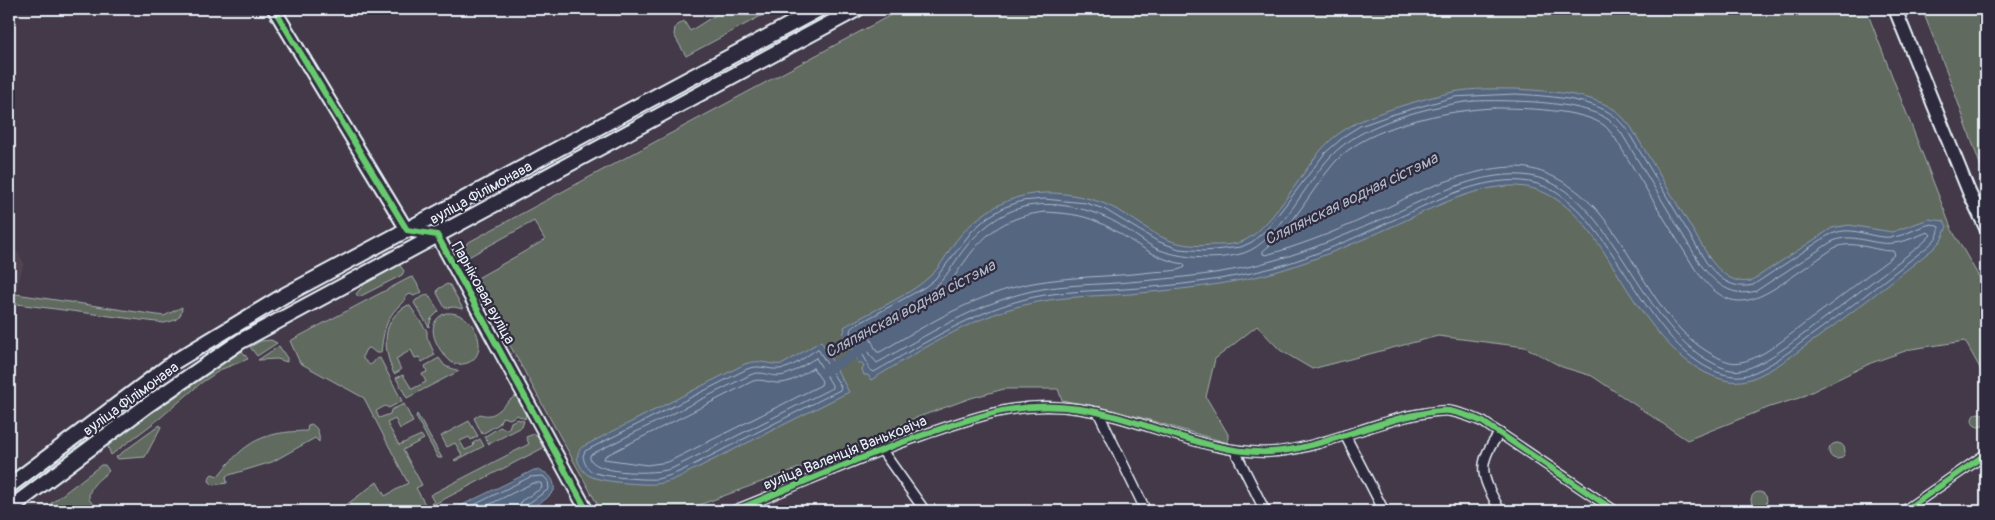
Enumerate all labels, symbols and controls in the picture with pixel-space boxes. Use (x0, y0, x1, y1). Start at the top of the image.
water label: Сляпянская водная сістэма (1261, 148, 1442, 250)
street label: вуліца Філімонава (427, 157, 535, 229)
street label: Парніковая вуліца (447, 238, 519, 348)
water label: Сляпянская водная сістэма (821, 255, 1000, 362)
street label: вуліца Філімонава (79, 358, 183, 440)
street label: вуліца Валенція Ваньковіча (760, 411, 930, 495)

